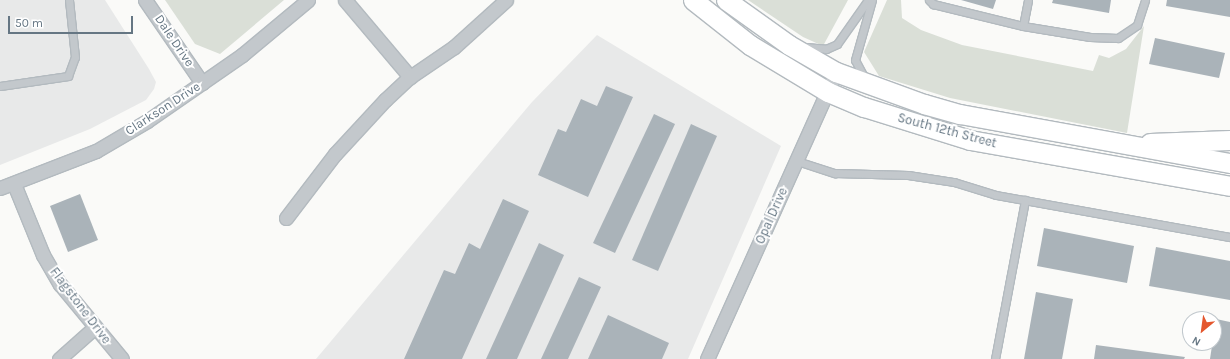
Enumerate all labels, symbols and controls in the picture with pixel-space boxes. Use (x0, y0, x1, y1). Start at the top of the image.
scale bar (10, 8, 135, 34)
street label: Dale Drive (151, 12, 197, 70)
text: 50 m (15, 16, 43, 30)
street label: Clarkson Drive (123, 79, 203, 139)
street label: South 12th Street (896, 110, 998, 152)
street label: Opal Drive (753, 185, 791, 247)
street label: Flagstone Drive (46, 265, 114, 347)
north arrow (1182, 311, 1222, 351)
text: N (1190, 333, 1203, 349)

